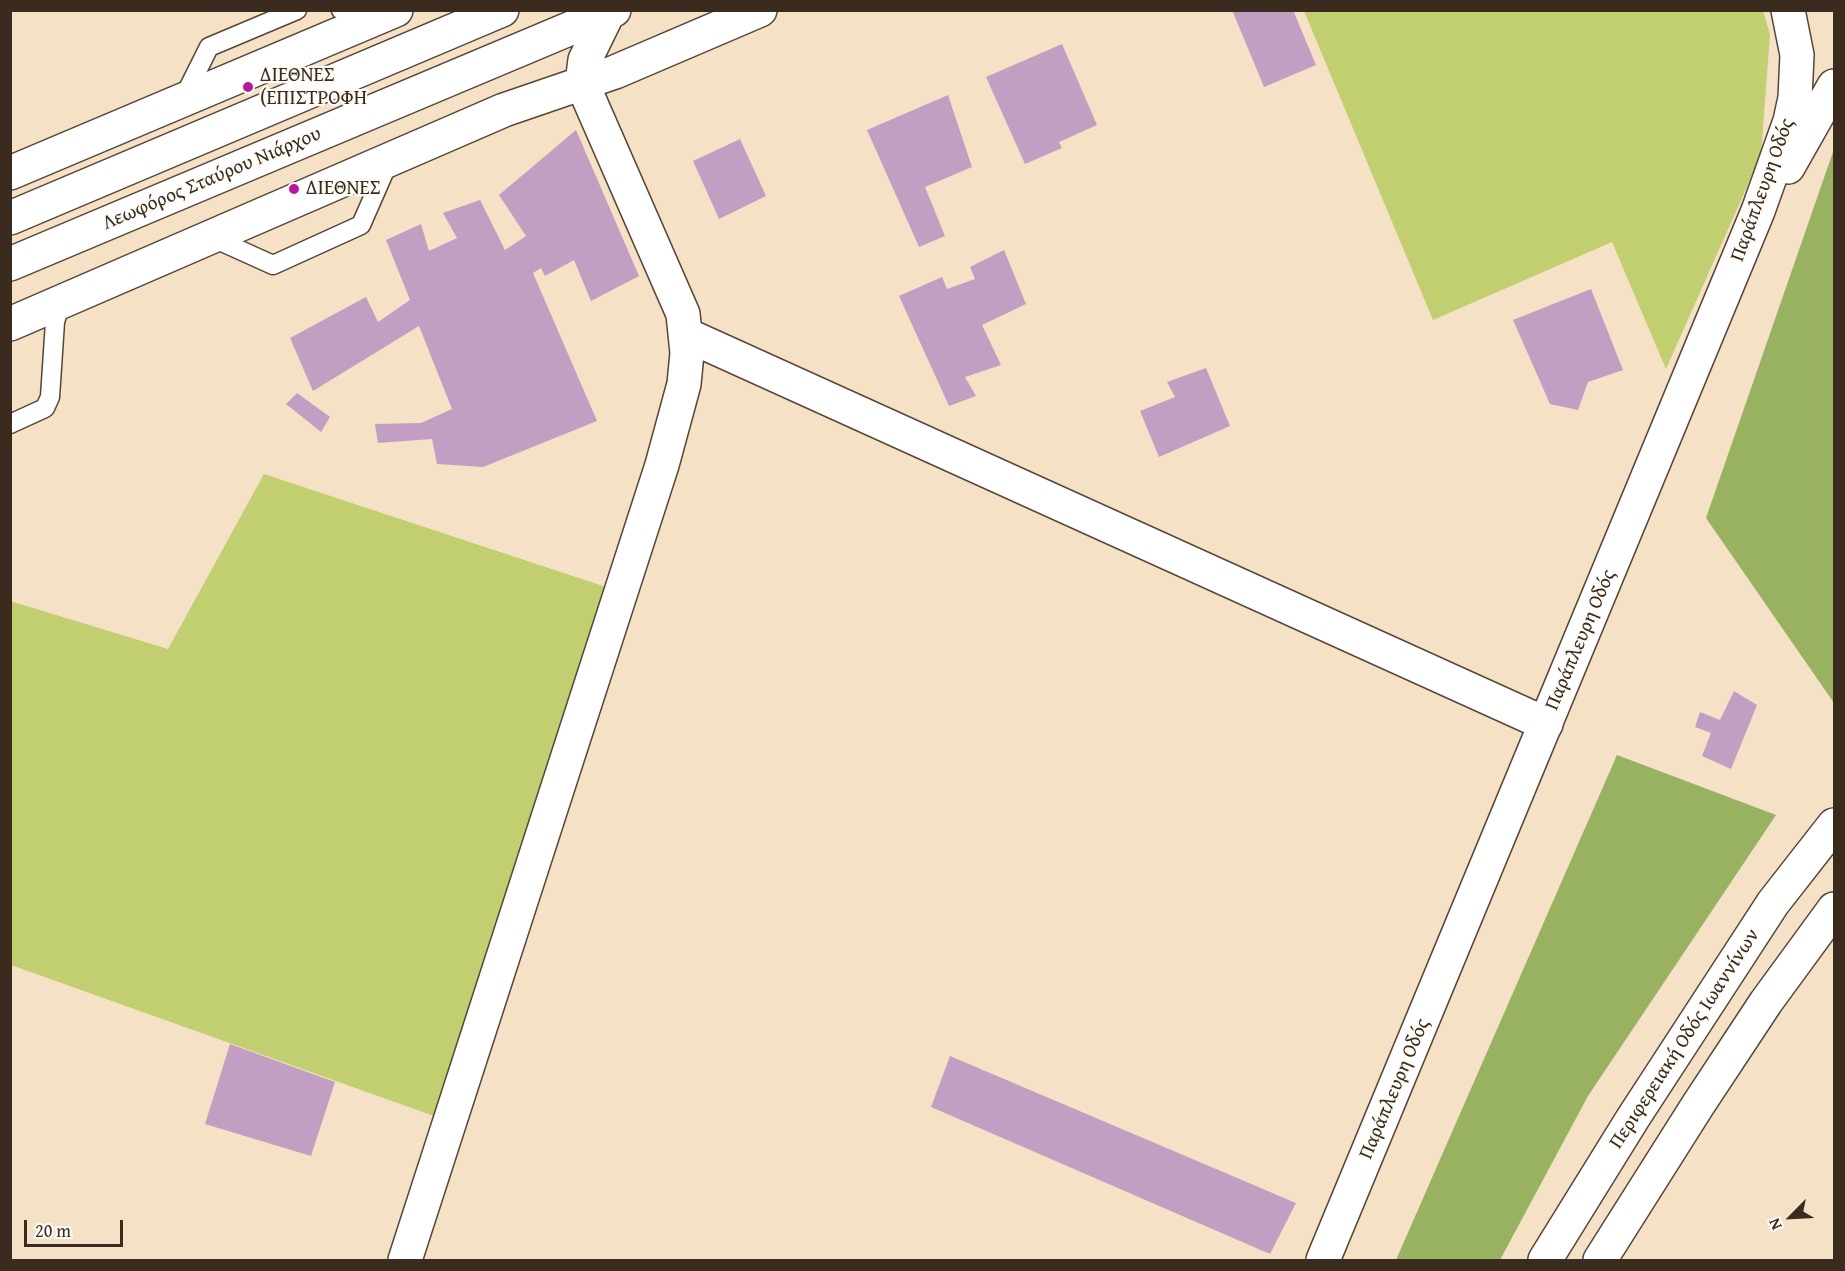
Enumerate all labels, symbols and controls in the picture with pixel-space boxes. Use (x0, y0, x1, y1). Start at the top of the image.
place label: ΔΙΕΘΝΕΣ (ΕΠΙΣΤΡΟΦΗ (260, 64, 367, 111)
marker: ΔΙΕΘΝΕΣ (ΕΠΙΣΤΡΟΦΗ (241, 80, 255, 94)
street label: Παράπλευρη Οδός (1726, 115, 1800, 265)
street label: Λεωφόρος Σταύρου Νιάρχου (99, 122, 325, 236)
place label: ΔΙΕΘΝΕΣ (306, 177, 380, 201)
marker: ΔΙΕΘΝΕΣ (287, 182, 301, 196)
street label: Παράπλευρη Οδός (1541, 566, 1621, 714)
street label: Περιφερειακή Οδός Ιωαννίνων (1605, 925, 1765, 1153)
street label: Παράπλευρη Οδός (1355, 1015, 1435, 1163)
north arrow (1761, 1187, 1821, 1247)
scale bar (27, 1208, 126, 1246)
text: N (1761, 1215, 1788, 1234)
text: 20 m (35, 1217, 71, 1244)

